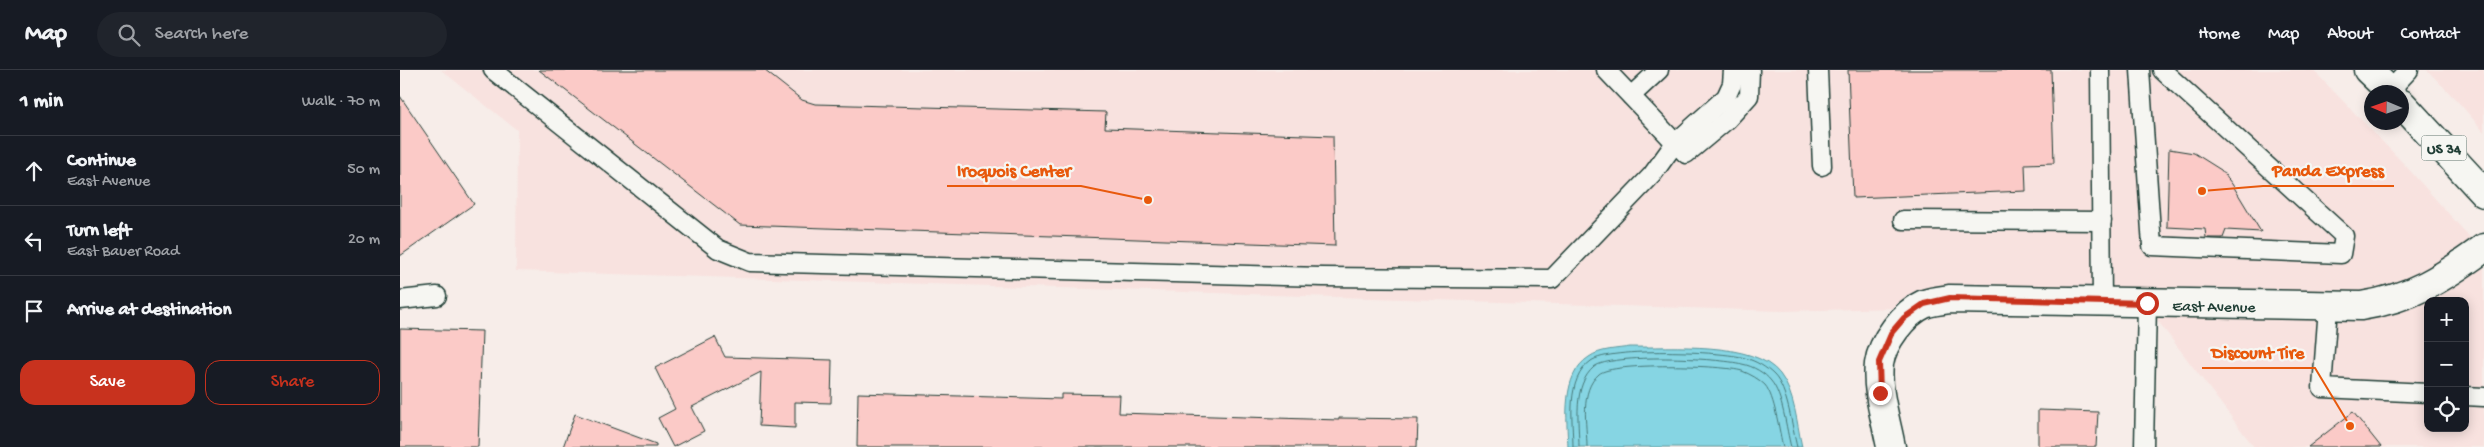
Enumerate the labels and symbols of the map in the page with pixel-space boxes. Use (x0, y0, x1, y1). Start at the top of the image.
north arrow (2364, 85, 2409, 130)
road number: US 34 (2422, 136, 2466, 160)
callout: Iroquois Center (947, 153, 1081, 186)
callout: Panda Express (2263, 153, 2394, 186)
text: Iroquois Center (957, 162, 1074, 183)
text: Panda Express (2271, 162, 2385, 183)
route start (2136, 292, 2159, 315)
street label: East Avenue (2172, 298, 2256, 319)
callout: Discount Tire (2202, 335, 2315, 368)
text: Discount Tire (2210, 344, 2305, 365)
route end (1869, 382, 1892, 405)

